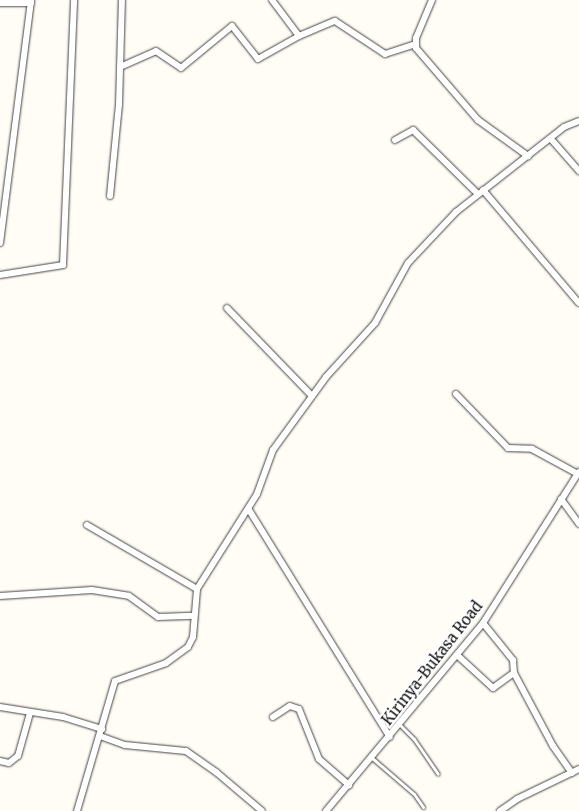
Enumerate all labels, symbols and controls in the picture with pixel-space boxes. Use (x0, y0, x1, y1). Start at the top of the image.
street label: Kirinya-Bukasa Road (378, 597, 486, 729)

